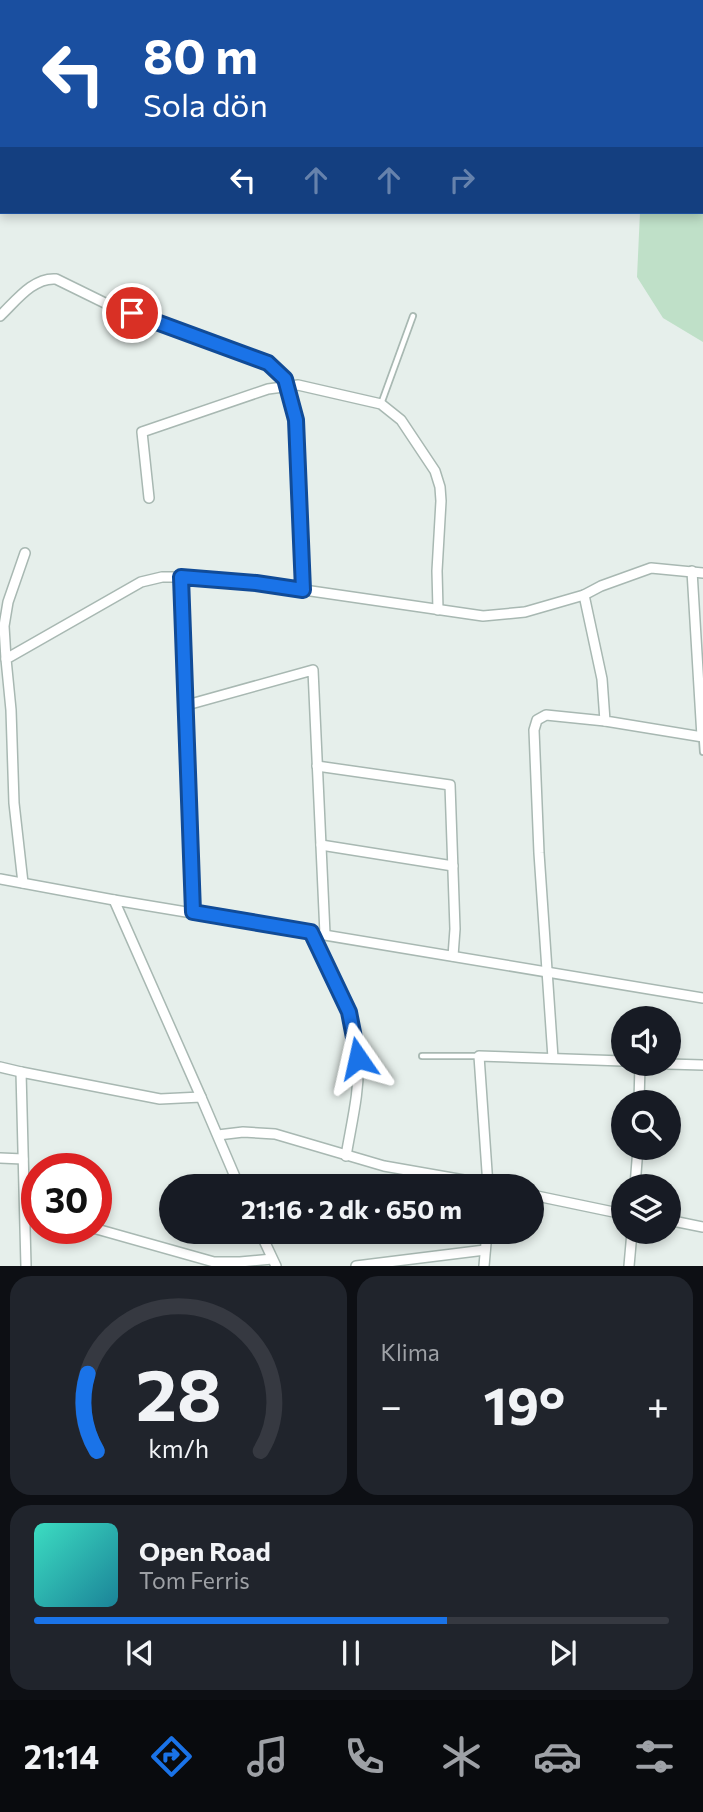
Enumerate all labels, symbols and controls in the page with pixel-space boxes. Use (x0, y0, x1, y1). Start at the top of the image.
text: 80 m (143, 24, 258, 84)
icon: left (28, 28, 119, 119)
text: Sola dön (143, 84, 268, 124)
icon: left (224, 161, 262, 199)
icon: ahead (297, 161, 335, 199)
icon: ahead (370, 161, 408, 199)
icon: right (443, 161, 481, 199)
pin (102, 283, 162, 343)
icon: arrive (113, 294, 151, 332)
map controls (611, 1006, 681, 1244)
button: sound (611, 1006, 681, 1076)
position arrow (321, 1021, 395, 1095)
button: search (611, 1090, 681, 1160)
speed limit sign: 30 (21, 1153, 112, 1244)
button: layers (611, 1174, 681, 1244)
text: 21:16 · 2 dk · 650 m (241, 1193, 462, 1224)
text: Klima (381, 1338, 440, 1366)
text: 28 (135, 1348, 221, 1437)
text: 19° (484, 1372, 565, 1436)
text: − (381, 1381, 402, 1428)
text: + (647, 1381, 669, 1428)
text: km/h (148, 1433, 209, 1463)
text: Open Road (139, 1535, 271, 1566)
text: Tom Ferris (139, 1566, 250, 1594)
icon: previous (121, 1634, 159, 1672)
icon: pause (332, 1634, 370, 1672)
icon: next (544, 1634, 582, 1672)
icon: directions (147, 1732, 196, 1781)
icon: music (243, 1732, 292, 1781)
icon: phone (340, 1732, 389, 1781)
icon: climate (437, 1732, 486, 1781)
icon: car (533, 1732, 582, 1781)
icon: filters (630, 1732, 679, 1781)
text: 21:14 (24, 1736, 99, 1776)

